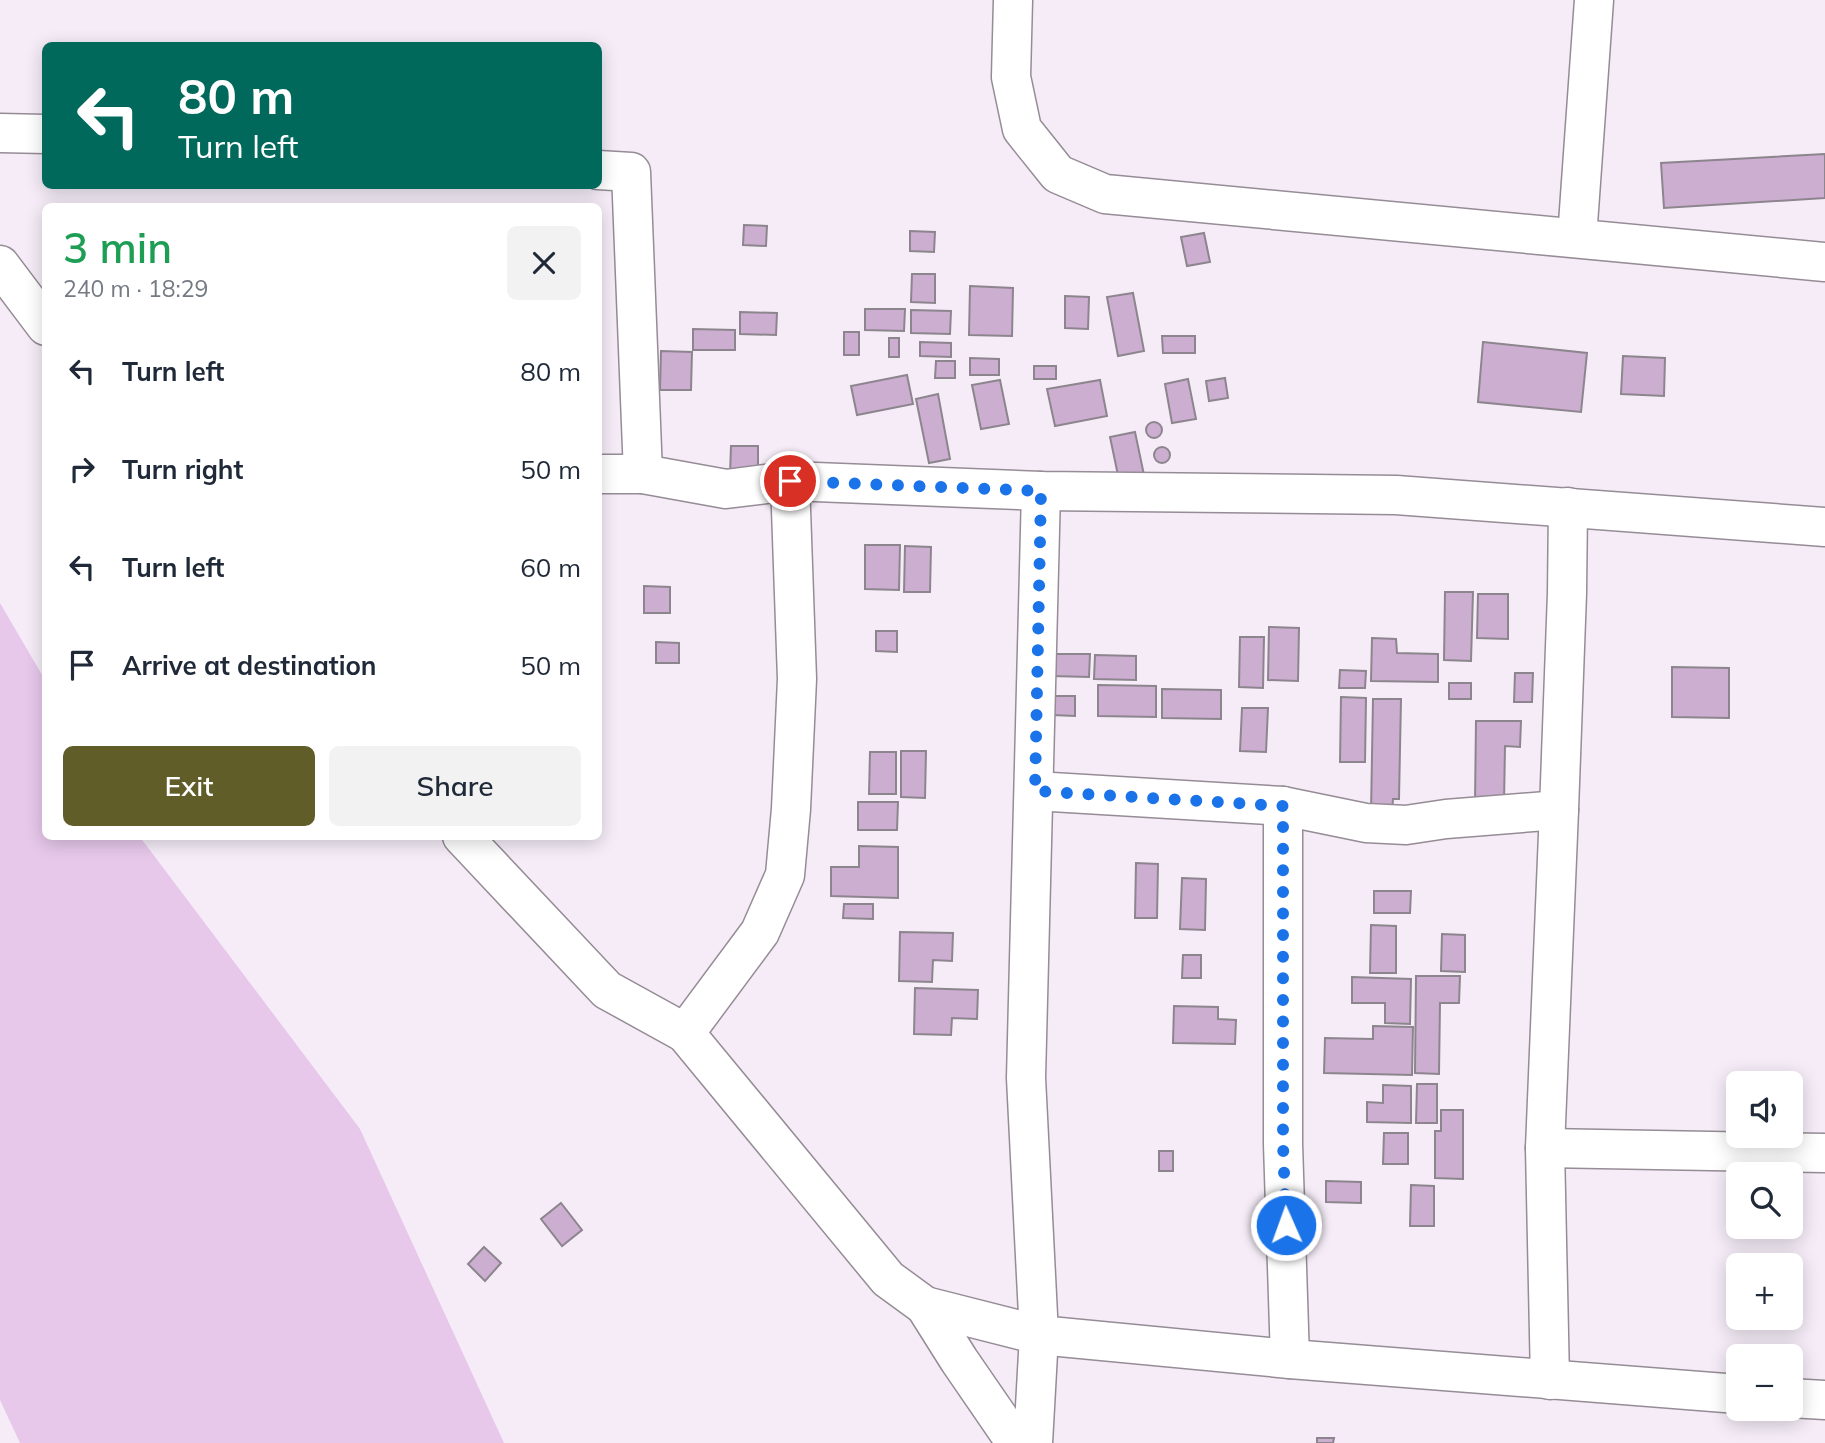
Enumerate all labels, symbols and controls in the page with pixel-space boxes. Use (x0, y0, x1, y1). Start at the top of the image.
text: 80 m (178, 65, 294, 126)
icon: left (63, 70, 154, 161)
text: Turn left (178, 126, 298, 166)
text: 3 min (63, 221, 172, 274)
button: close (507, 226, 581, 300)
text: 240 m · 18:29 (63, 274, 208, 303)
icon: left (63, 352, 101, 390)
text: Turn left (122, 355, 224, 388)
text: 80 m (520, 355, 581, 388)
icon: right (63, 450, 101, 488)
pin (760, 451, 820, 511)
text: Turn right (122, 453, 243, 486)
text: 50 m (520, 453, 581, 486)
icon: arrive (771, 462, 809, 500)
icon: left (63, 548, 101, 586)
text: Turn left (122, 551, 224, 584)
text: 60 m (520, 551, 581, 584)
icon: arrive (63, 646, 101, 684)
text: Arrive at destination (122, 649, 377, 682)
text: 50 m (520, 649, 581, 682)
button: Exit (63, 746, 315, 826)
button: Share (329, 746, 581, 826)
map controls (1726, 1071, 1803, 1421)
button: sound (1726, 1071, 1803, 1148)
button: search (1726, 1162, 1803, 1239)
position arrow (1249, 1188, 1323, 1262)
button: + (1726, 1253, 1803, 1330)
button: − (1726, 1344, 1803, 1421)

